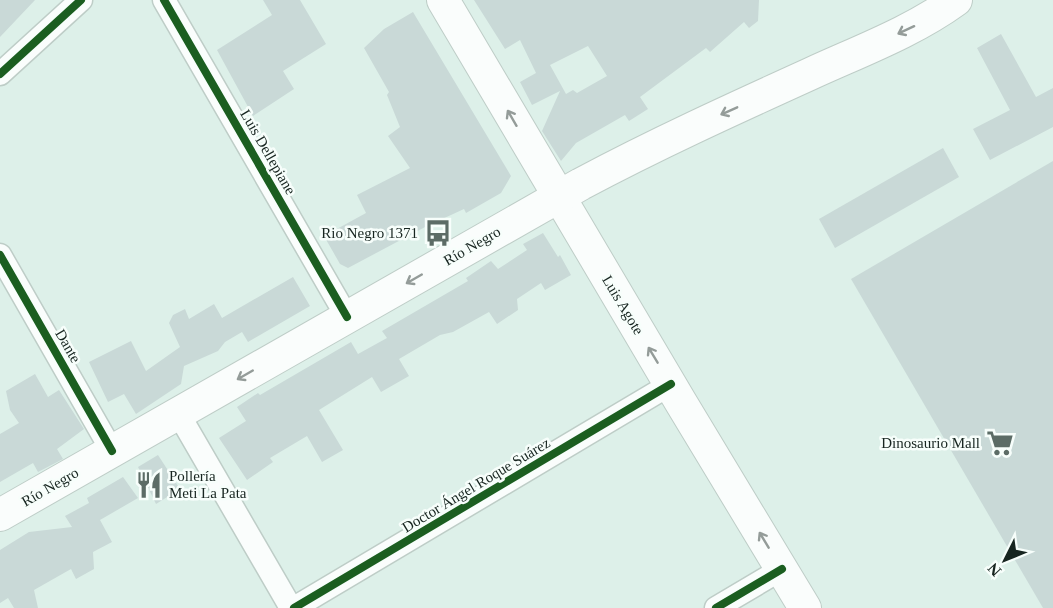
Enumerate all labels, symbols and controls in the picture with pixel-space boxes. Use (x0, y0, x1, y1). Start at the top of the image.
one-way arrow (898, 25, 916, 36)
one-way arrow (720, 106, 738, 117)
street label: Luis Dellepiane (237, 107, 299, 198)
one-way arrow (506, 110, 518, 127)
bus stop icon: Rio Negro 1371 (423, 218, 453, 248)
street label: Río Negro (441, 223, 503, 269)
place label: Rio Negro 1371 (321, 225, 418, 241)
street label: Luis Agote (599, 272, 647, 338)
one-way arrow (406, 273, 423, 285)
street label: Dante (52, 326, 84, 366)
one-way arrow (647, 347, 659, 364)
one-way arrow (237, 370, 254, 382)
supermarket icon: Dinosaurio Mall (985, 428, 1015, 458)
street label: Doctor Ángel Roque Suárez (399, 434, 553, 536)
place label: Dinosaurio Mall (881, 435, 980, 451)
street label: Río Negro (19, 464, 81, 510)
place label: Pollería Meti La Pata (169, 468, 247, 501)
restaurant icon: Pollería Meti La Pata (134, 470, 164, 500)
north arrow (975, 530, 1035, 590)
one-way arrow (758, 532, 770, 549)
text: N (984, 560, 1005, 580)

